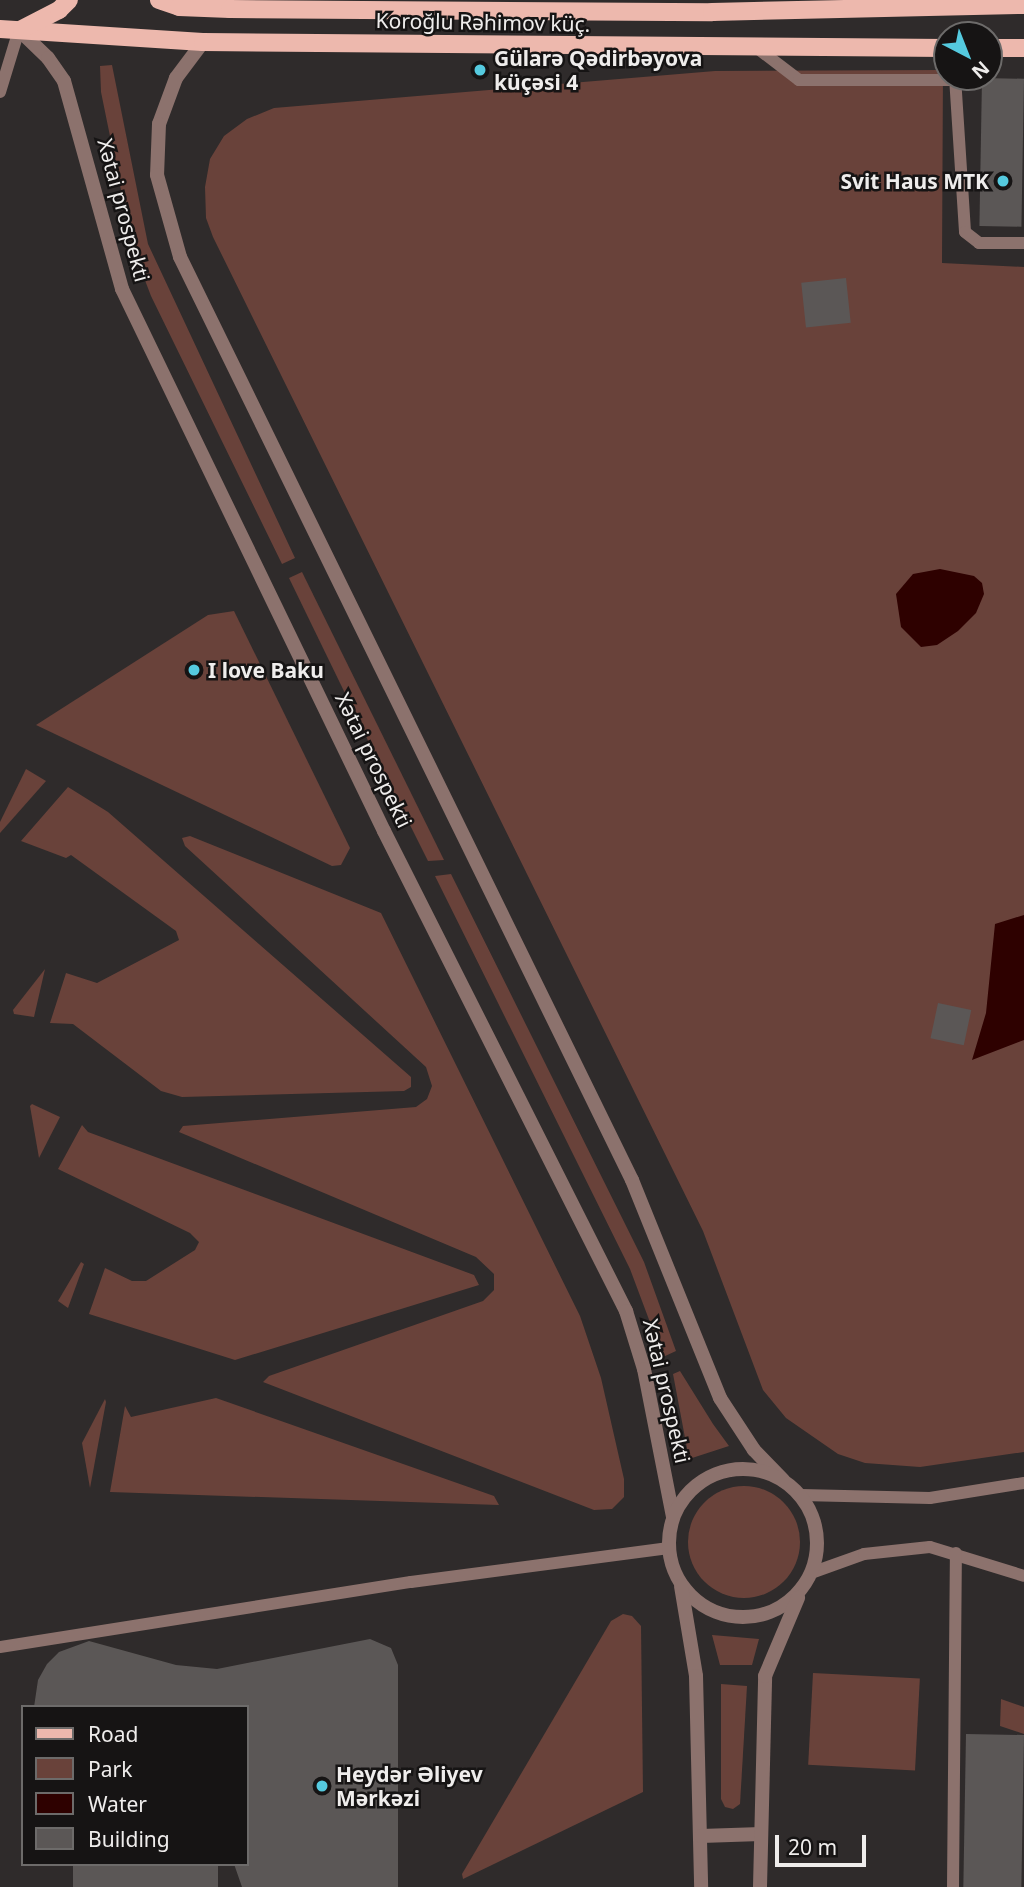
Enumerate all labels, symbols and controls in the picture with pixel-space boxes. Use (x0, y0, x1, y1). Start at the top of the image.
street label: Koroğlu Rəhimov küç. (375, 8, 591, 36)
north arrow (933, 21, 1003, 91)
place label: Gülarə Qədirbəyova küçəsi 4 (494, 45, 702, 95)
text: N (966, 55, 995, 85)
marker: Gülarə Qədirbəyova küçəsi 4 (472, 62, 488, 78)
street label: Xətai prospekti (93, 136, 155, 284)
place label: Svit Haus MTK (840, 168, 989, 194)
marker: Svit Haus MTK (995, 173, 1011, 189)
place label: I love Baku (208, 657, 324, 683)
marker: I love Baku (186, 662, 202, 678)
street label: Xətai prospekti (330, 688, 418, 832)
street label: Xətai prospekti (638, 1316, 696, 1466)
legend (21, 1705, 248, 1866)
text: Road (88, 1720, 138, 1748)
text: Park (88, 1755, 132, 1783)
place label: Heydər Əliyev Mərkəzi (336, 1761, 483, 1811)
marker: Heydər Əliyev Mərkəzi (314, 1778, 330, 1794)
text: Water (88, 1790, 147, 1818)
scale bar (779, 1820, 870, 1864)
text: Building (88, 1825, 170, 1853)
text: 20 m (788, 1833, 837, 1861)

